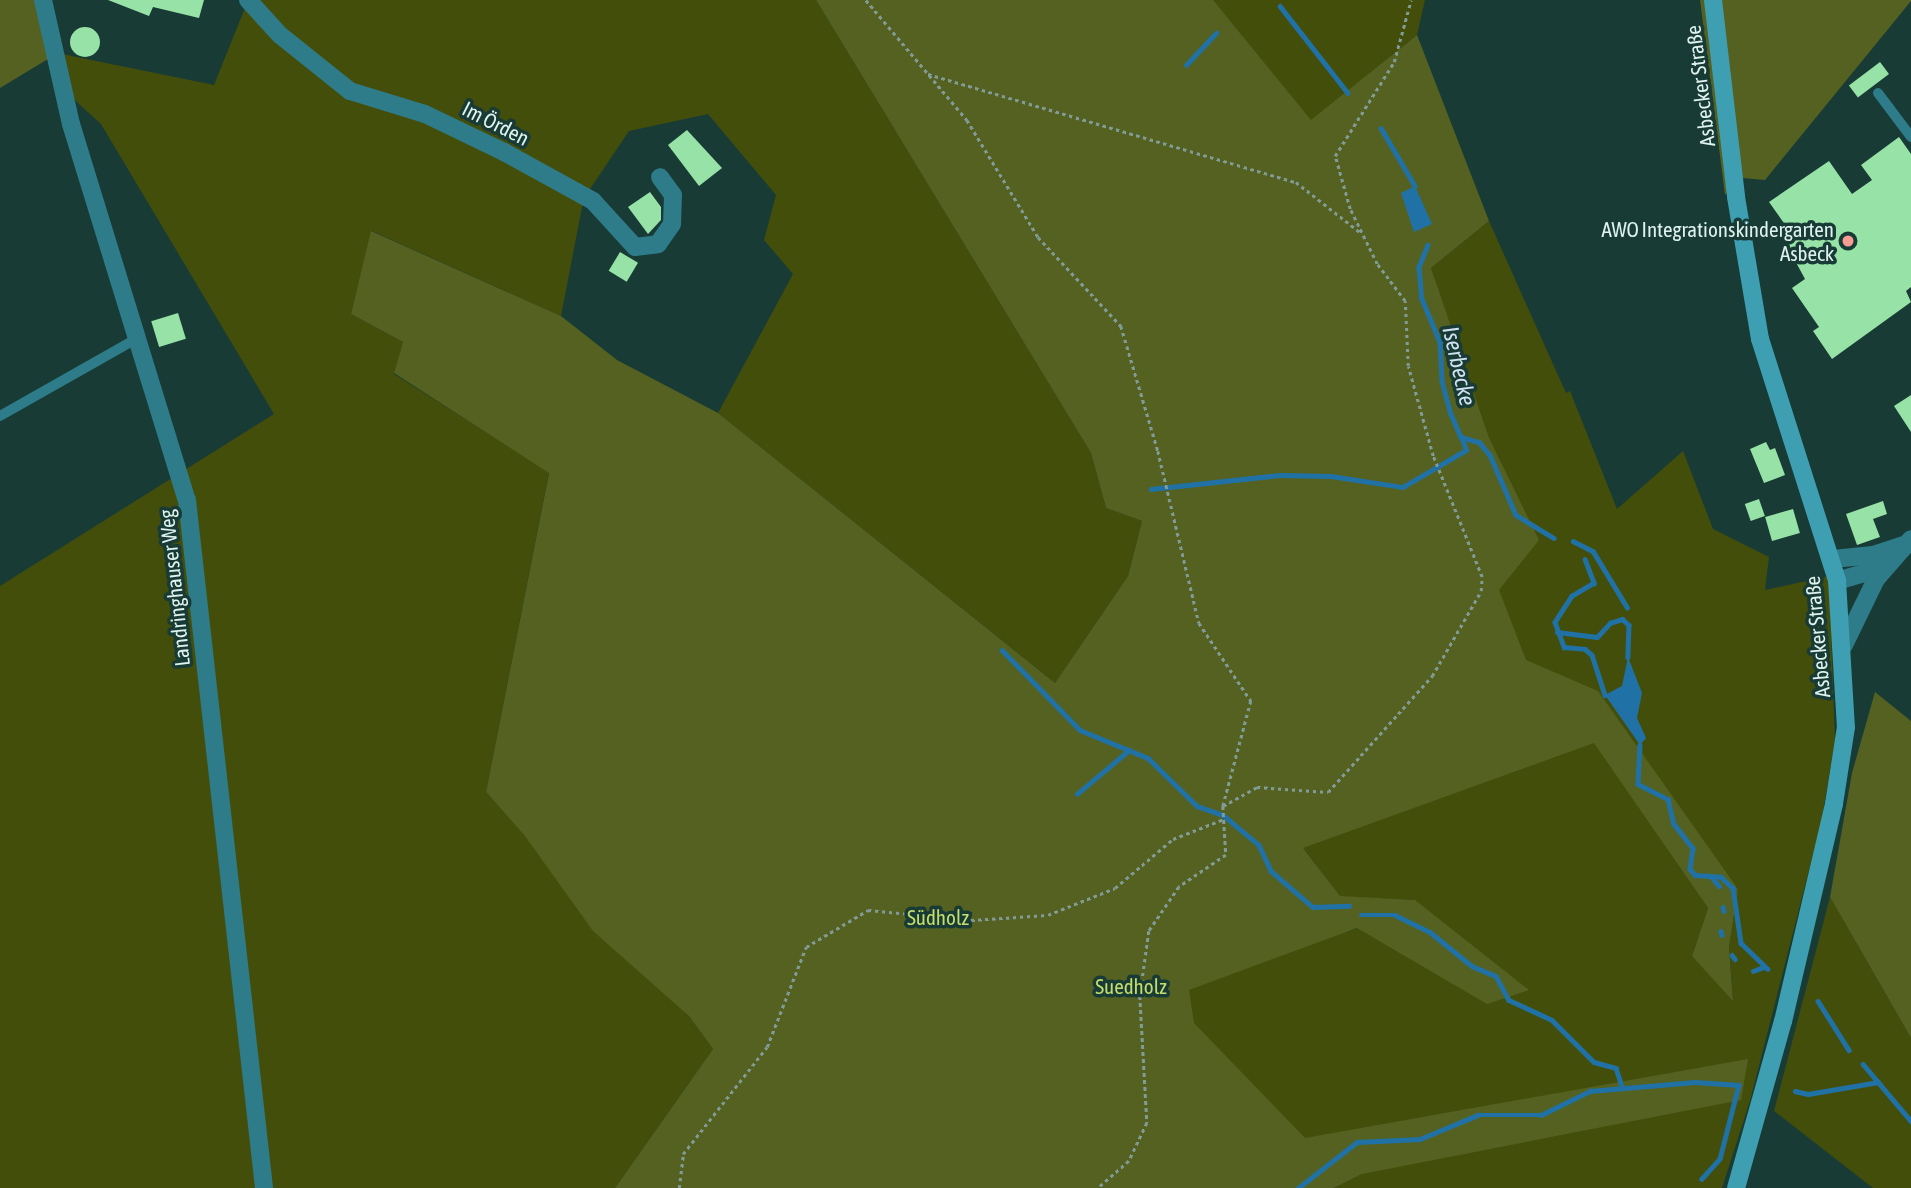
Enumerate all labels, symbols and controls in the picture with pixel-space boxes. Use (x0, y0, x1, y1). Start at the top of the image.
street label: Asbecker Straße (1680, 24, 1720, 148)
street label: Im Örden (458, 96, 534, 150)
place label: AWO Integrationskindergarten Asbeck (1602, 216, 1834, 266)
marker: AWO Integrationskindergarten Asbeck (1840, 233, 1856, 249)
water label: Iserbecke (1436, 324, 1482, 408)
street label: Landringhauser Weg (153, 508, 195, 668)
street label: Asbecker Straße (1799, 575, 1835, 699)
park label: Südholz (907, 904, 969, 930)
park label: Suedholz (1095, 973, 1167, 999)

